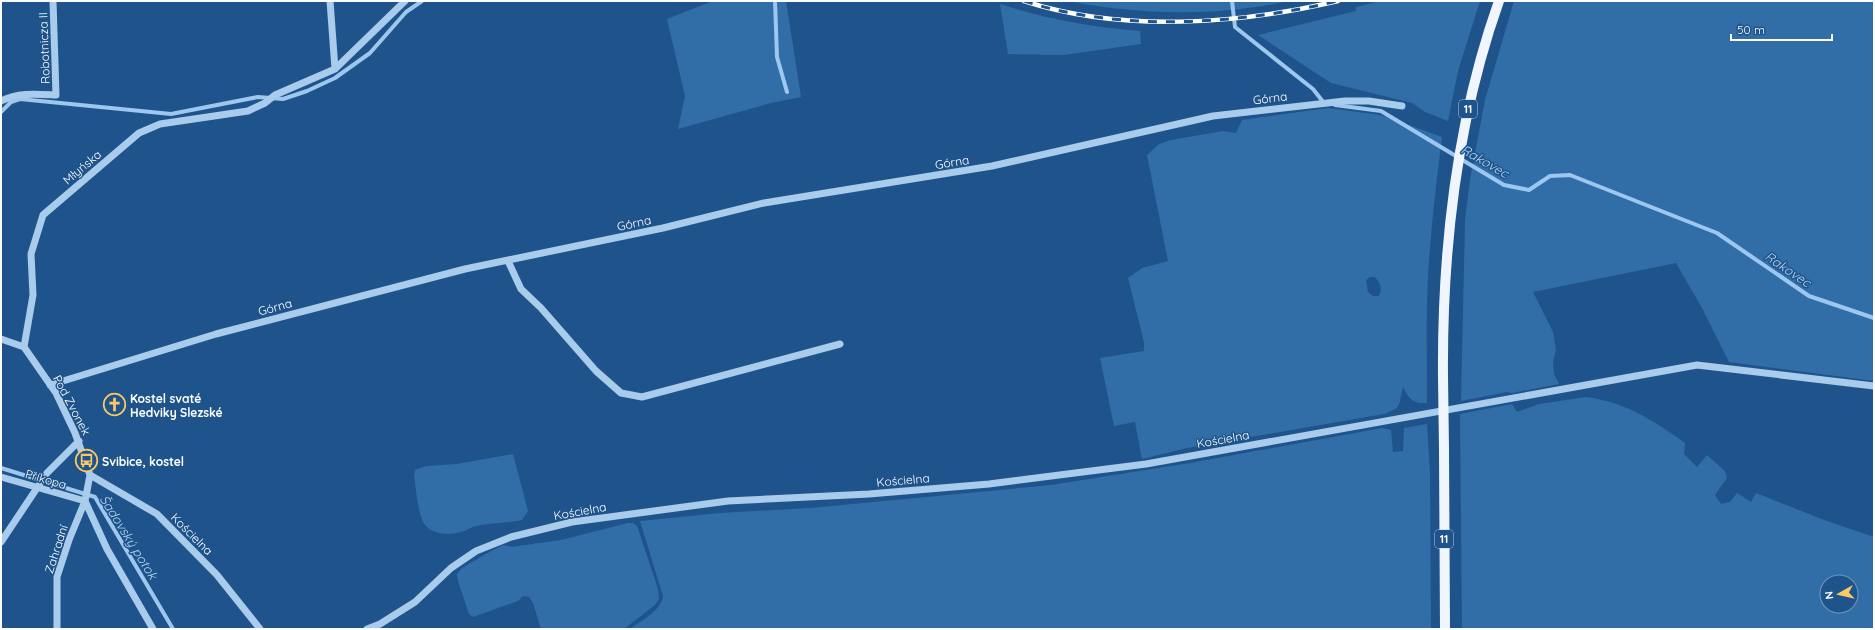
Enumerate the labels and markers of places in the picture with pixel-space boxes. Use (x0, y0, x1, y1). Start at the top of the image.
place label: Kostel svaté Hedviky Slezské (130, 391, 223, 420)
church icon: Kostel svaté Hedviky Slezské (102, 392, 128, 418)
bus stop icon: Svibice, kostel (73, 448, 99, 474)
place label: Svibice, kostel (102, 454, 184, 469)

